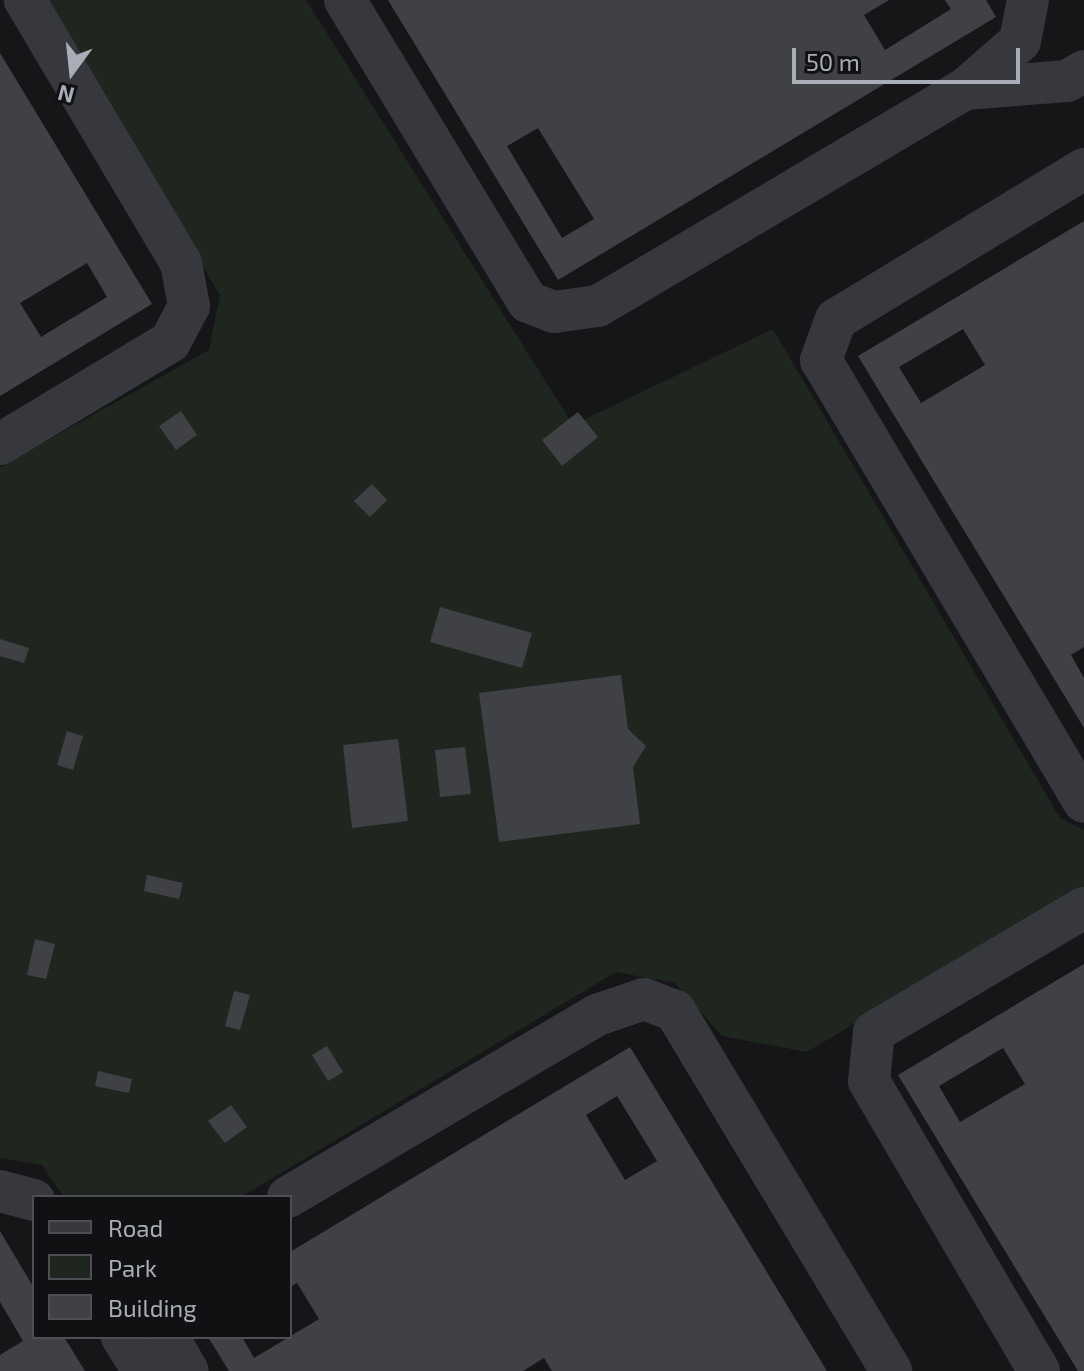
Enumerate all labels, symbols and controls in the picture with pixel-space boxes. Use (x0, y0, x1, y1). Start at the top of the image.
north arrow (32, 32, 112, 112)
scale bar (796, 32, 1024, 82)
text: 50 m (806, 47, 860, 76)
text: N (55, 81, 77, 110)
legend (32, 1195, 292, 1339)
text: Road (108, 1213, 163, 1242)
text: Park (108, 1253, 157, 1282)
text: Building (108, 1293, 197, 1322)

